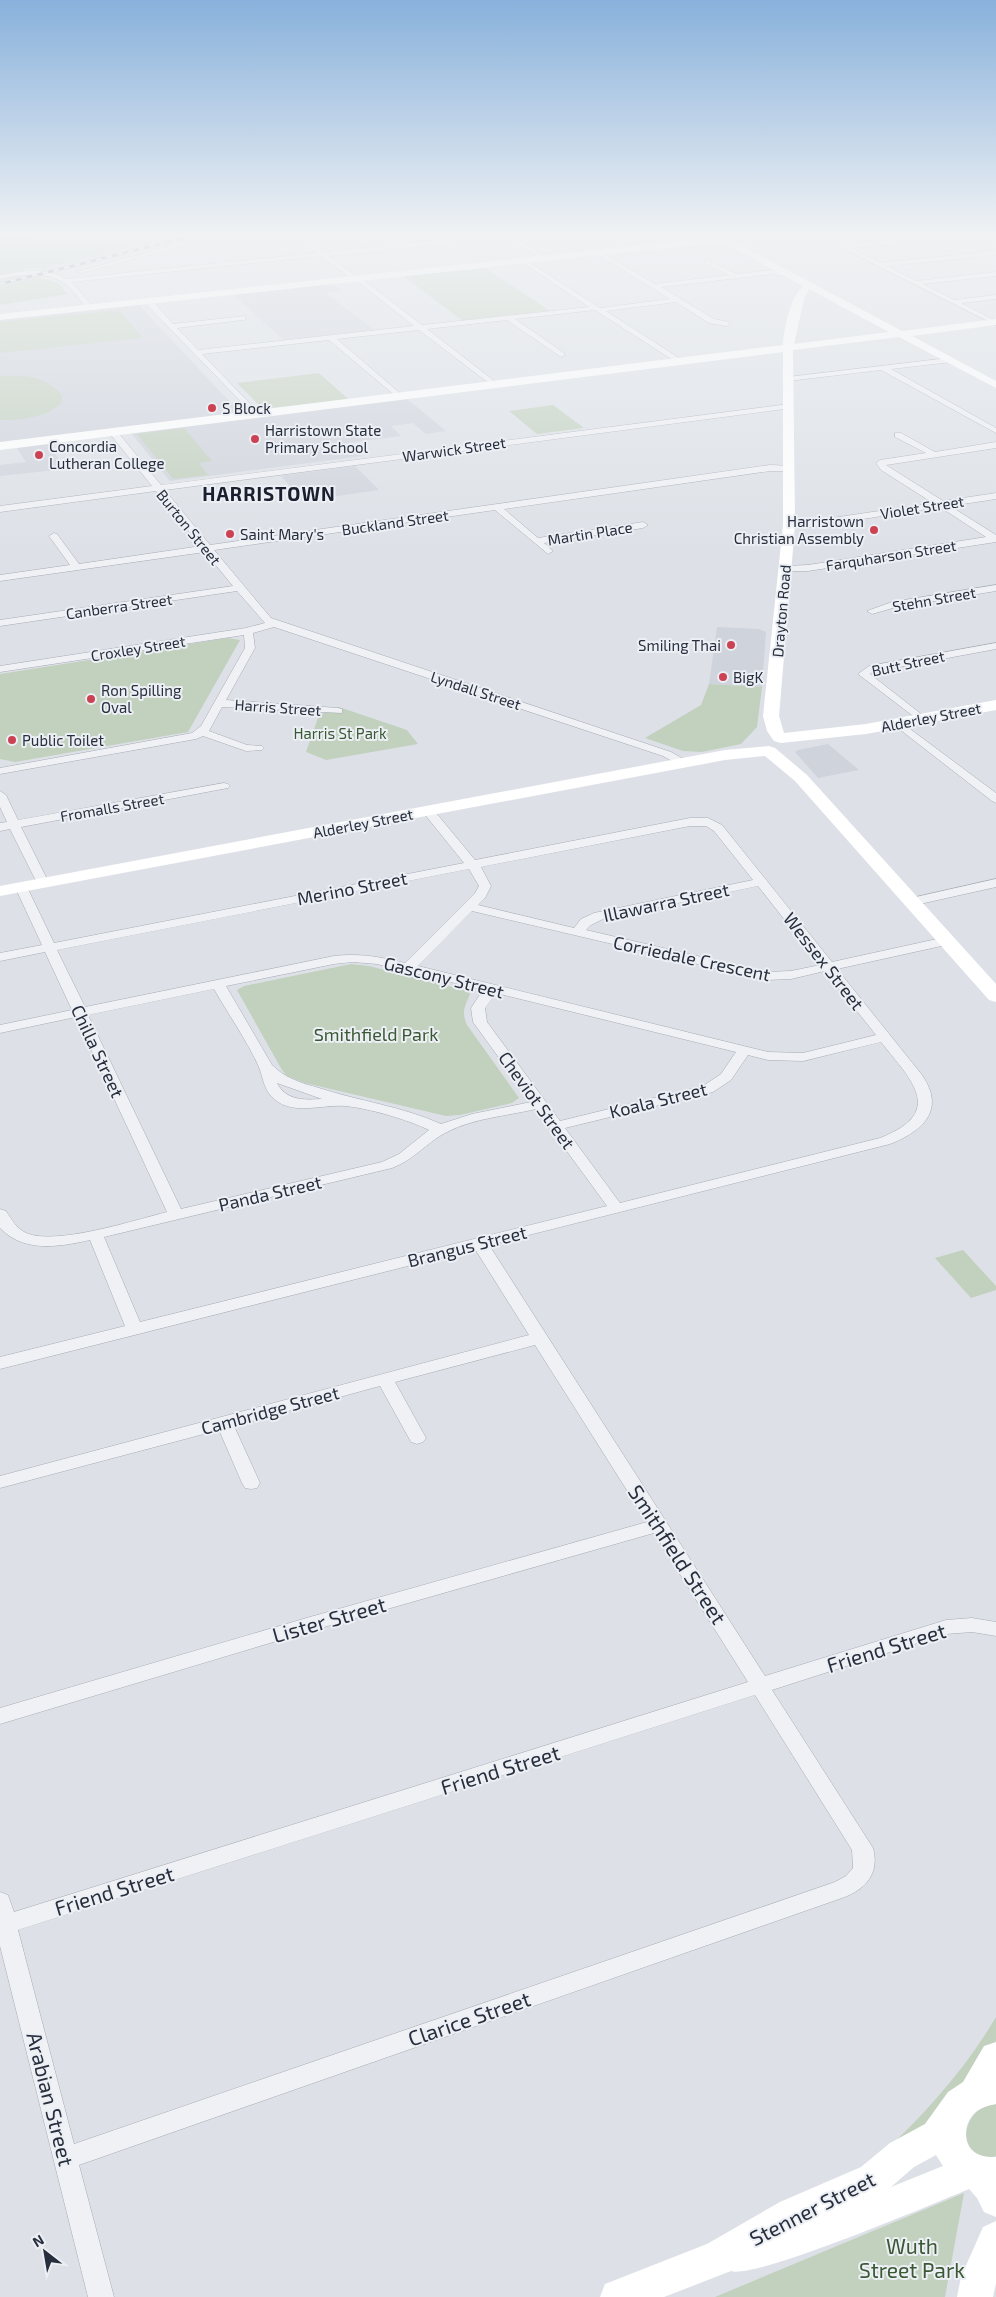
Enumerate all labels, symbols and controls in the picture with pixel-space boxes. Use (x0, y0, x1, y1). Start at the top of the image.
place label: S Block (222, 399, 271, 417)
marker: S Block (206, 402, 218, 414)
place label: Harristown State Primary School (265, 421, 381, 456)
marker: Harristown State Primary School (249, 433, 261, 445)
street label: Warwick Street (401, 433, 507, 465)
place label: Concordia Lutheran College (49, 437, 164, 472)
marker: Concordia Lutheran College (33, 449, 45, 461)
district label: HARRISTOWN (202, 482, 336, 505)
street label: Burton Street (153, 486, 225, 569)
street label: Violet Street (879, 491, 965, 523)
street label: Buckland Street (340, 506, 450, 538)
place label: Harristown Christian Assembly (734, 512, 864, 547)
street label: Martin Place (546, 517, 634, 549)
marker: Harristown Christian Assembly (868, 524, 880, 536)
place label: Saint Mary's (240, 525, 324, 543)
marker: Saint Mary's (224, 528, 236, 540)
street label: Farquharson Street (825, 536, 958, 574)
street label: Drayton Road (768, 564, 794, 658)
street label: Stehn Street (891, 583, 977, 615)
street label: Canberra Street (65, 590, 174, 622)
street label: Croxley Street (89, 632, 187, 664)
place label: Smiling Thai (638, 636, 721, 654)
marker: Smiling Thai (725, 639, 737, 651)
street label: Butt Street (870, 646, 946, 680)
street label: Lyndall Street (429, 667, 524, 713)
place label: BigK (733, 668, 763, 686)
marker: BigK (717, 671, 729, 683)
place label: Ron Spilling Oval (101, 681, 182, 716)
marker: Ron Spilling Oval (85, 693, 97, 705)
street label: Harris Street (234, 695, 322, 719)
street label: Alderley Street (879, 698, 983, 736)
park label: Harris St Park (293, 724, 387, 742)
place label: Public Toilet (22, 731, 104, 749)
marker: Public Toilet (6, 734, 18, 746)
street label: Fromalls Street (59, 789, 166, 825)
street label: Alderley Street (311, 804, 415, 842)
street label: Merino Street (295, 867, 409, 909)
street label: Illawarra Street (601, 878, 731, 926)
street label: Wessex Street (779, 908, 869, 1014)
street label: Corriedale Crescent (611, 931, 773, 985)
street label: Gascony Street (382, 951, 506, 1003)
street label: Chilla Street (67, 1001, 129, 1101)
park label: Smithfield Park (314, 1023, 438, 1045)
street label: Cheviot Street (494, 1047, 580, 1153)
street label: Koala Street (607, 1077, 709, 1123)
street label: Panda Street (216, 1170, 324, 1216)
street label: Brangus Street (405, 1221, 529, 1271)
street label: Cambridge Street (199, 1381, 341, 1439)
street label: Smithfield Street (624, 1480, 732, 1628)
street label: Lister Street (269, 1591, 389, 1647)
street label: Friend Street (823, 1617, 949, 1677)
street label: Friend Street (437, 1739, 563, 1799)
street label: Friend Street (51, 1860, 177, 1920)
street label: Clarice Street (405, 1985, 533, 2051)
street label: Arabian Street (22, 2030, 80, 2168)
street label: Stenner Street (745, 2166, 879, 2250)
north arrow (20, 2227, 70, 2277)
text: N (29, 2231, 47, 2250)
park label: Wuth Street Park (859, 2233, 965, 2282)

